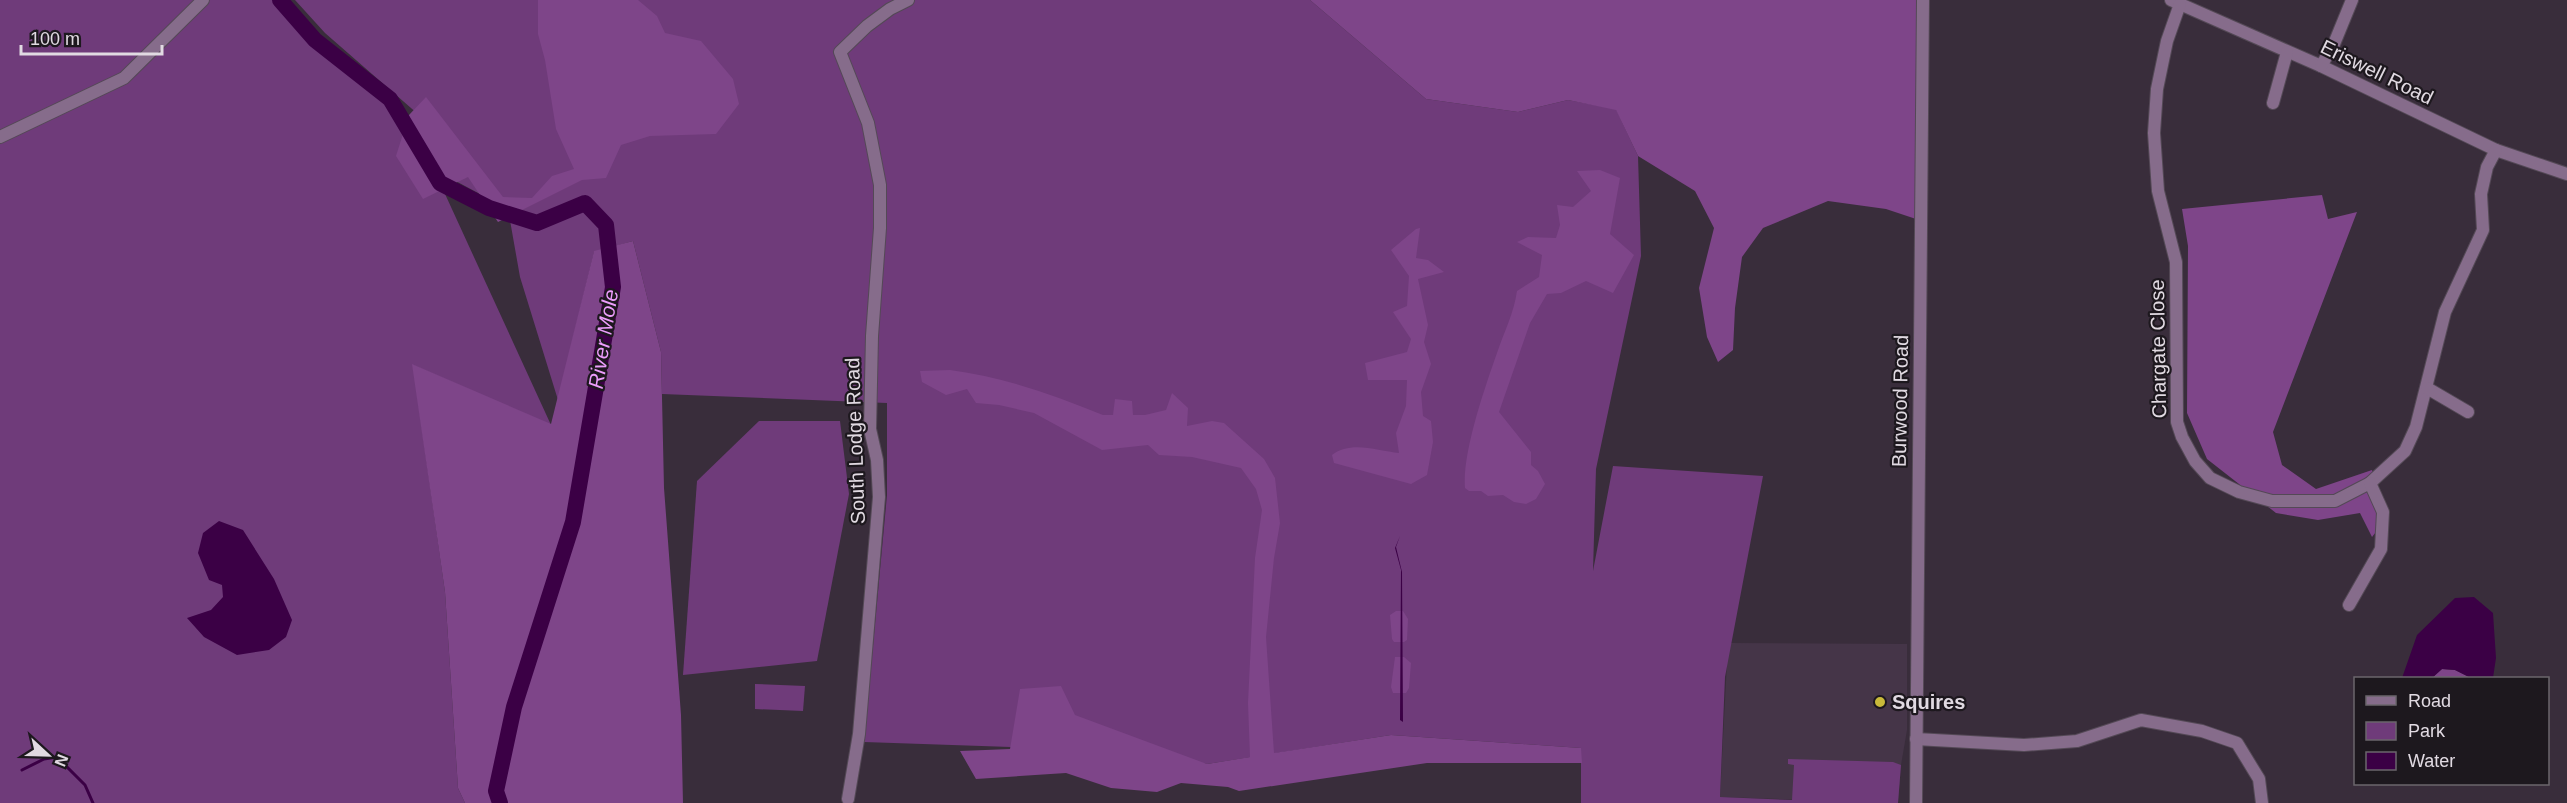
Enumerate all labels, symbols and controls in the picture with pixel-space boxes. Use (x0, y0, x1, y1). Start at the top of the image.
scale bar (21, 18, 162, 56)
text: 100 m (30, 29, 80, 49)
street label: Eriswell Road (2317, 35, 2437, 109)
street label: Chargate Close (2146, 279, 2170, 419)
water label: River Mole (584, 288, 622, 390)
street label: Burwood Road (1888, 335, 1912, 467)
street label: South Lodge Road (841, 357, 869, 525)
legend (2354, 677, 2549, 785)
place label: Squires (1892, 691, 1965, 713)
text: Road (2408, 691, 2451, 711)
marker: Squires (1873, 695, 1887, 709)
text: Park (2408, 721, 2446, 741)
north arrow (18, 725, 78, 785)
text: Water (2408, 751, 2455, 771)
text: N (51, 752, 71, 769)

